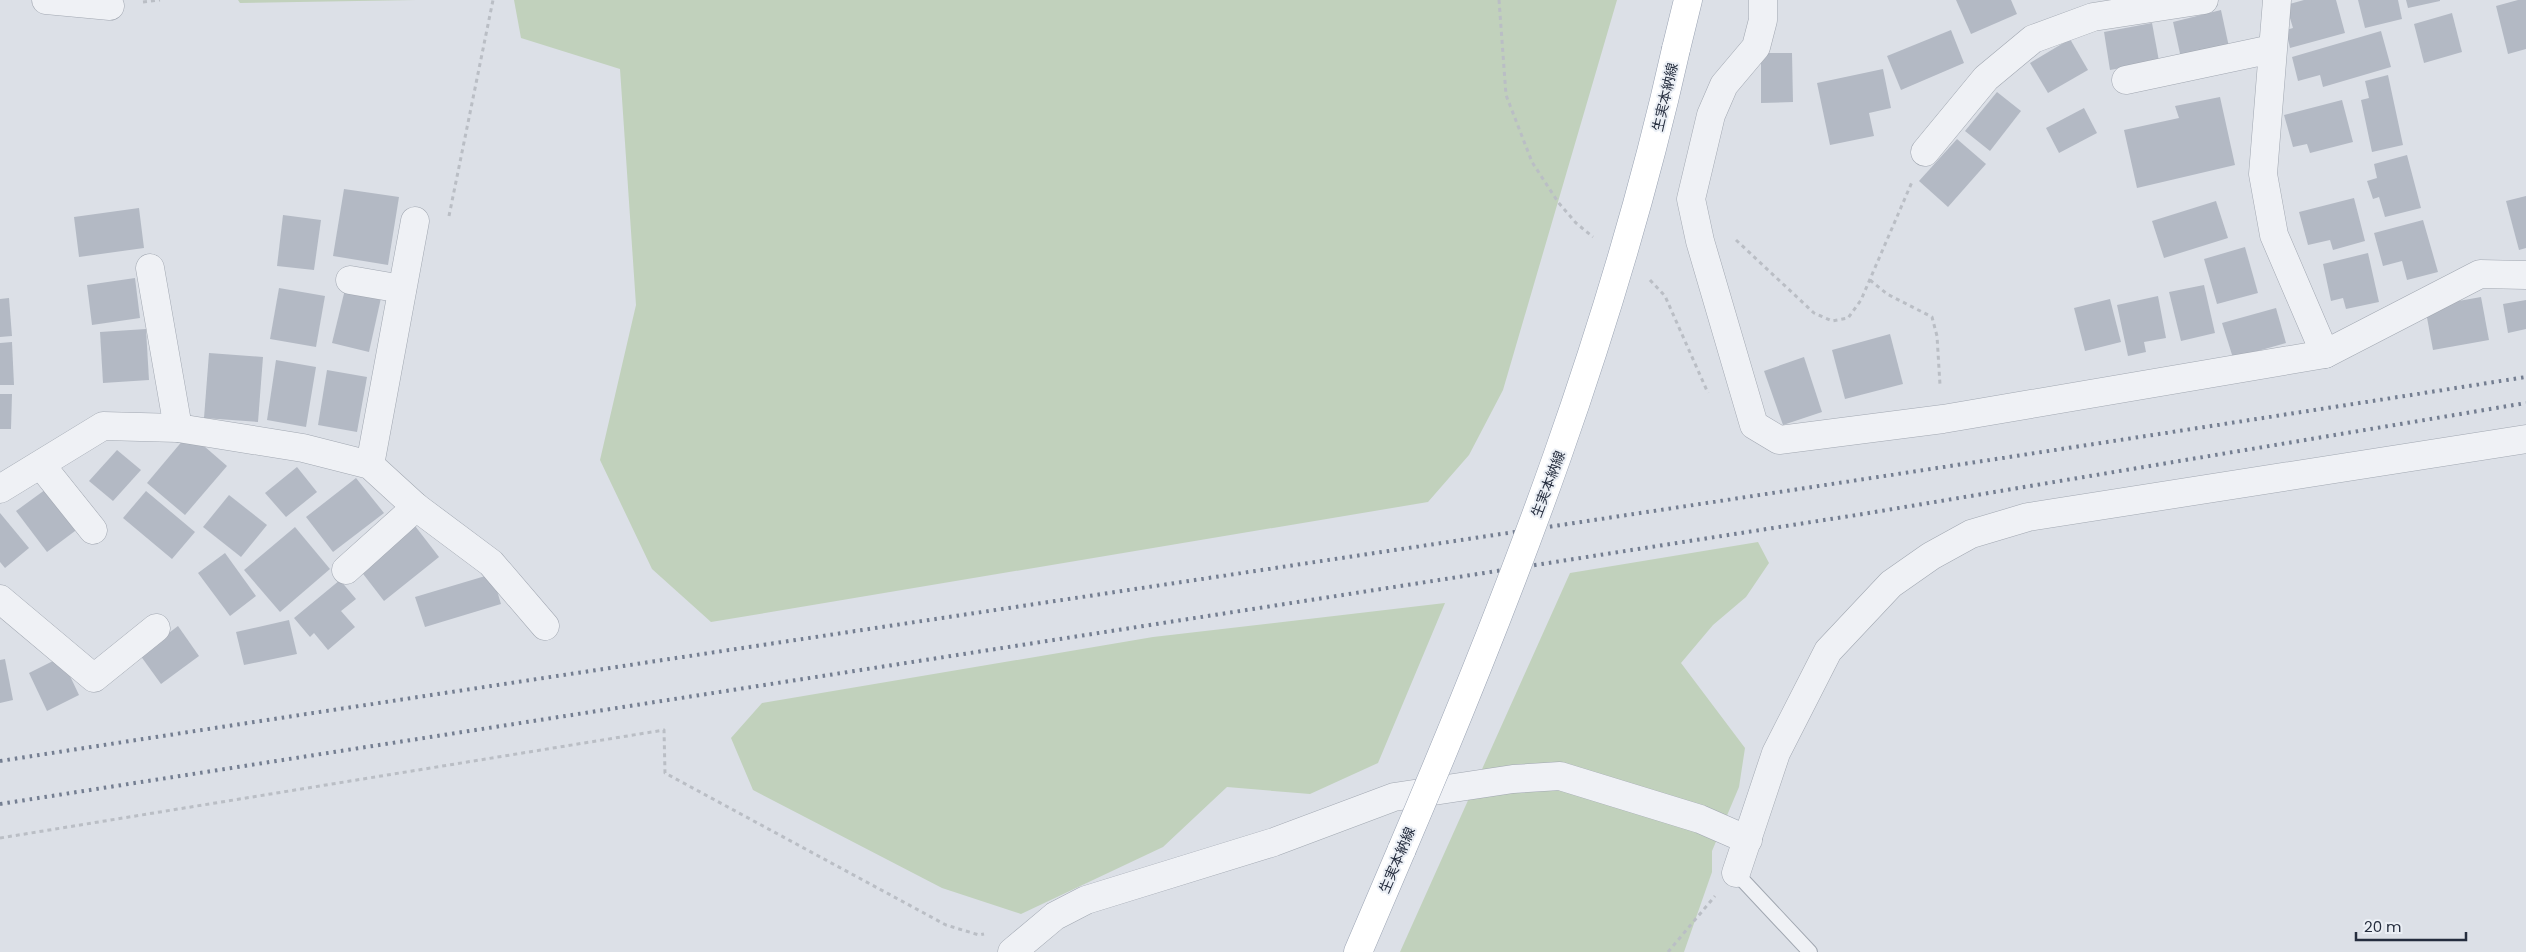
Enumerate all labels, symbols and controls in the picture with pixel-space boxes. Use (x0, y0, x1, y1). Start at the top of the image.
street label: 生実本納線 (1647, 61, 1683, 133)
street label: 生実本納線 (1526, 448, 1570, 520)
street label: 生実本納線 (1374, 824, 1420, 896)
scale bar (2356, 910, 2466, 942)
text: 20 m (2364, 916, 2402, 937)

